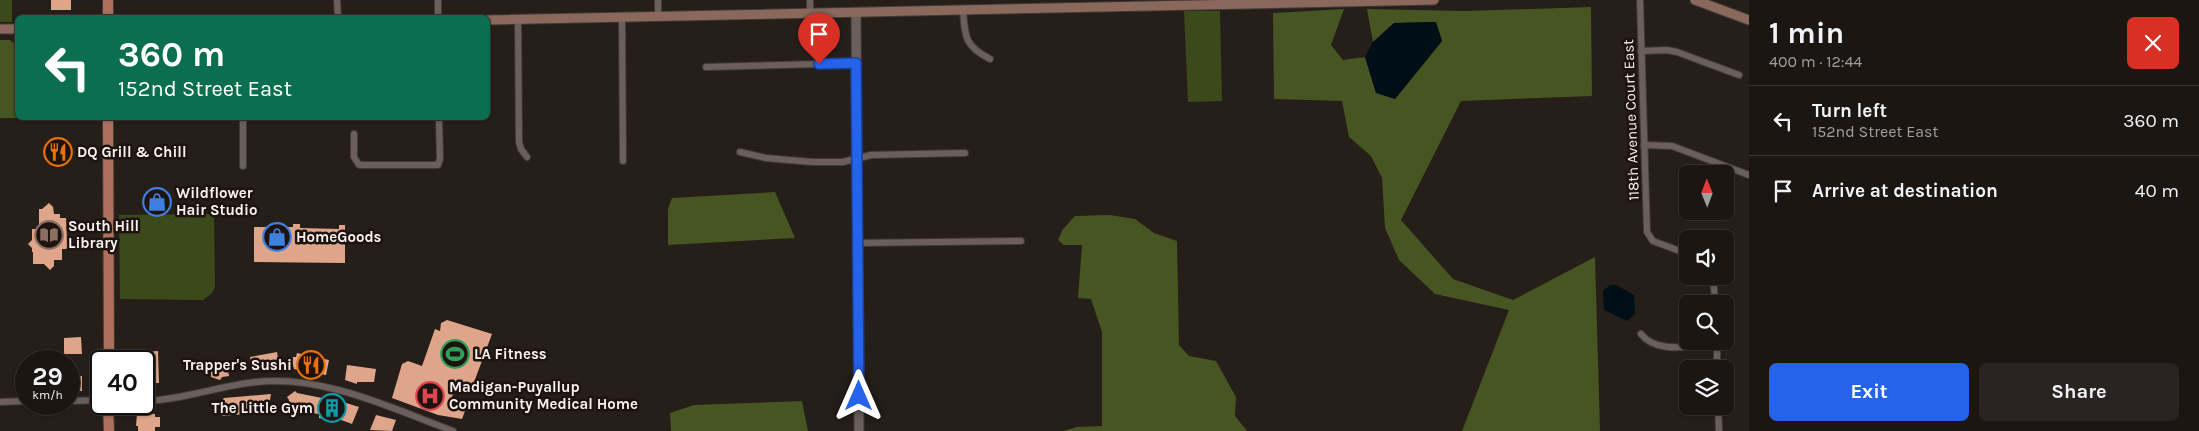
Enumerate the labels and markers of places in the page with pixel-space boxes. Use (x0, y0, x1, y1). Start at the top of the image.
pin (798, 13, 840, 64)
restaurant icon: DQ Grill & Chill (43, 137, 73, 167)
place label: DQ Grill & Chill (77, 143, 186, 161)
place label: Wildflower Hair Studio (176, 184, 257, 219)
shop icon: Wildflower Hair Studio (142, 187, 172, 217)
place label: South Hill Library (68, 217, 139, 252)
library icon: South Hill Library (34, 220, 64, 250)
shop icon: HomeGoods (262, 222, 292, 252)
place label: HomeGoods (296, 228, 382, 246)
sports icon: LA Fitness (440, 339, 470, 369)
place label: LA Fitness (474, 345, 547, 363)
restaurant icon: Trapper's Sushi (296, 350, 326, 380)
place label: Trapper's Sushi (183, 356, 292, 374)
place label: Madigan-Puyallup Community Medical Home (449, 378, 638, 413)
hospital icon: Madigan-Puyallup Community Medical Home (415, 381, 445, 411)
building icon: The Little Gym (317, 393, 347, 423)
place label: The Little Gym (212, 399, 313, 417)

